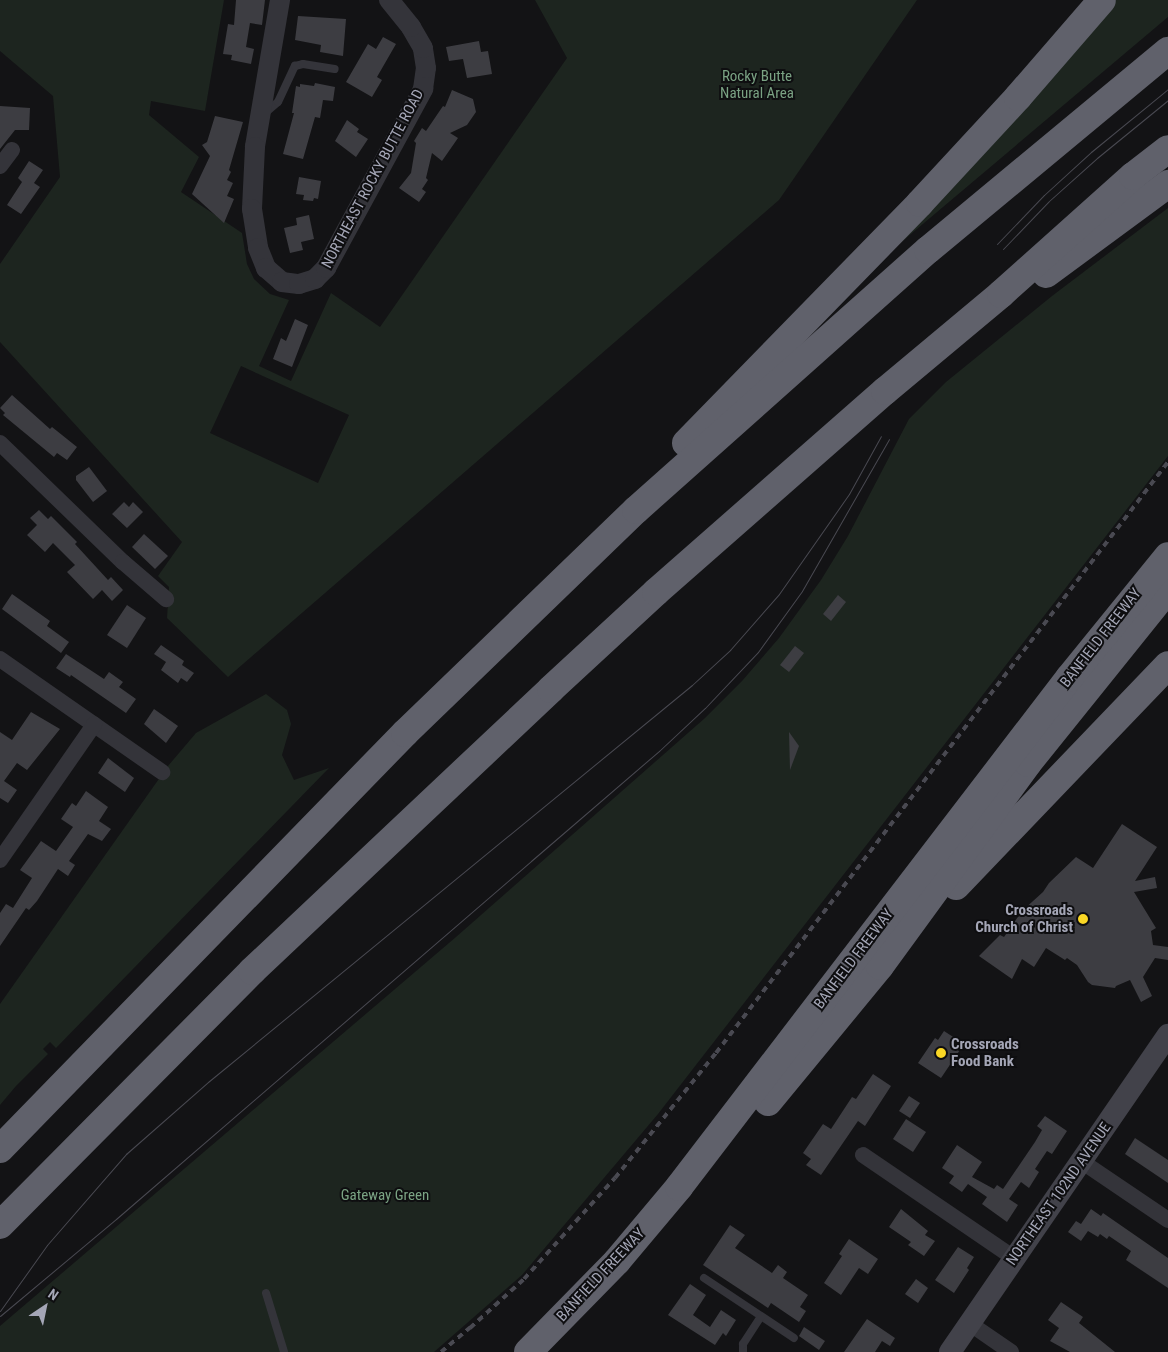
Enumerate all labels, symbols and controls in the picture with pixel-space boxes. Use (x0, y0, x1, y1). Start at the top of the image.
park label: Rocky Butte Natural Area (720, 67, 794, 102)
street label: NORTHEAST ROCKY BUTTE ROAD (318, 86, 428, 272)
street label: BANFIELD FREEWAY (1057, 585, 1145, 691)
place label: Crossroads Church of Christ (975, 901, 1073, 936)
street label: BANFIELD FREEWAY (810, 905, 898, 1013)
marker: Crossroads Church of Christ (1077, 913, 1089, 925)
place label: Crossroads Food Bank (951, 1035, 1019, 1070)
marker: Crossroads Food Bank (935, 1047, 947, 1059)
street label: NORTHEAST 102ND AVENUE (1003, 1119, 1115, 1269)
park label: Gateway Green (341, 1187, 429, 1205)
street label: BANFIELD FREEWAY (553, 1225, 649, 1325)
north arrow (20, 1282, 70, 1332)
text: N (45, 1286, 61, 1304)

